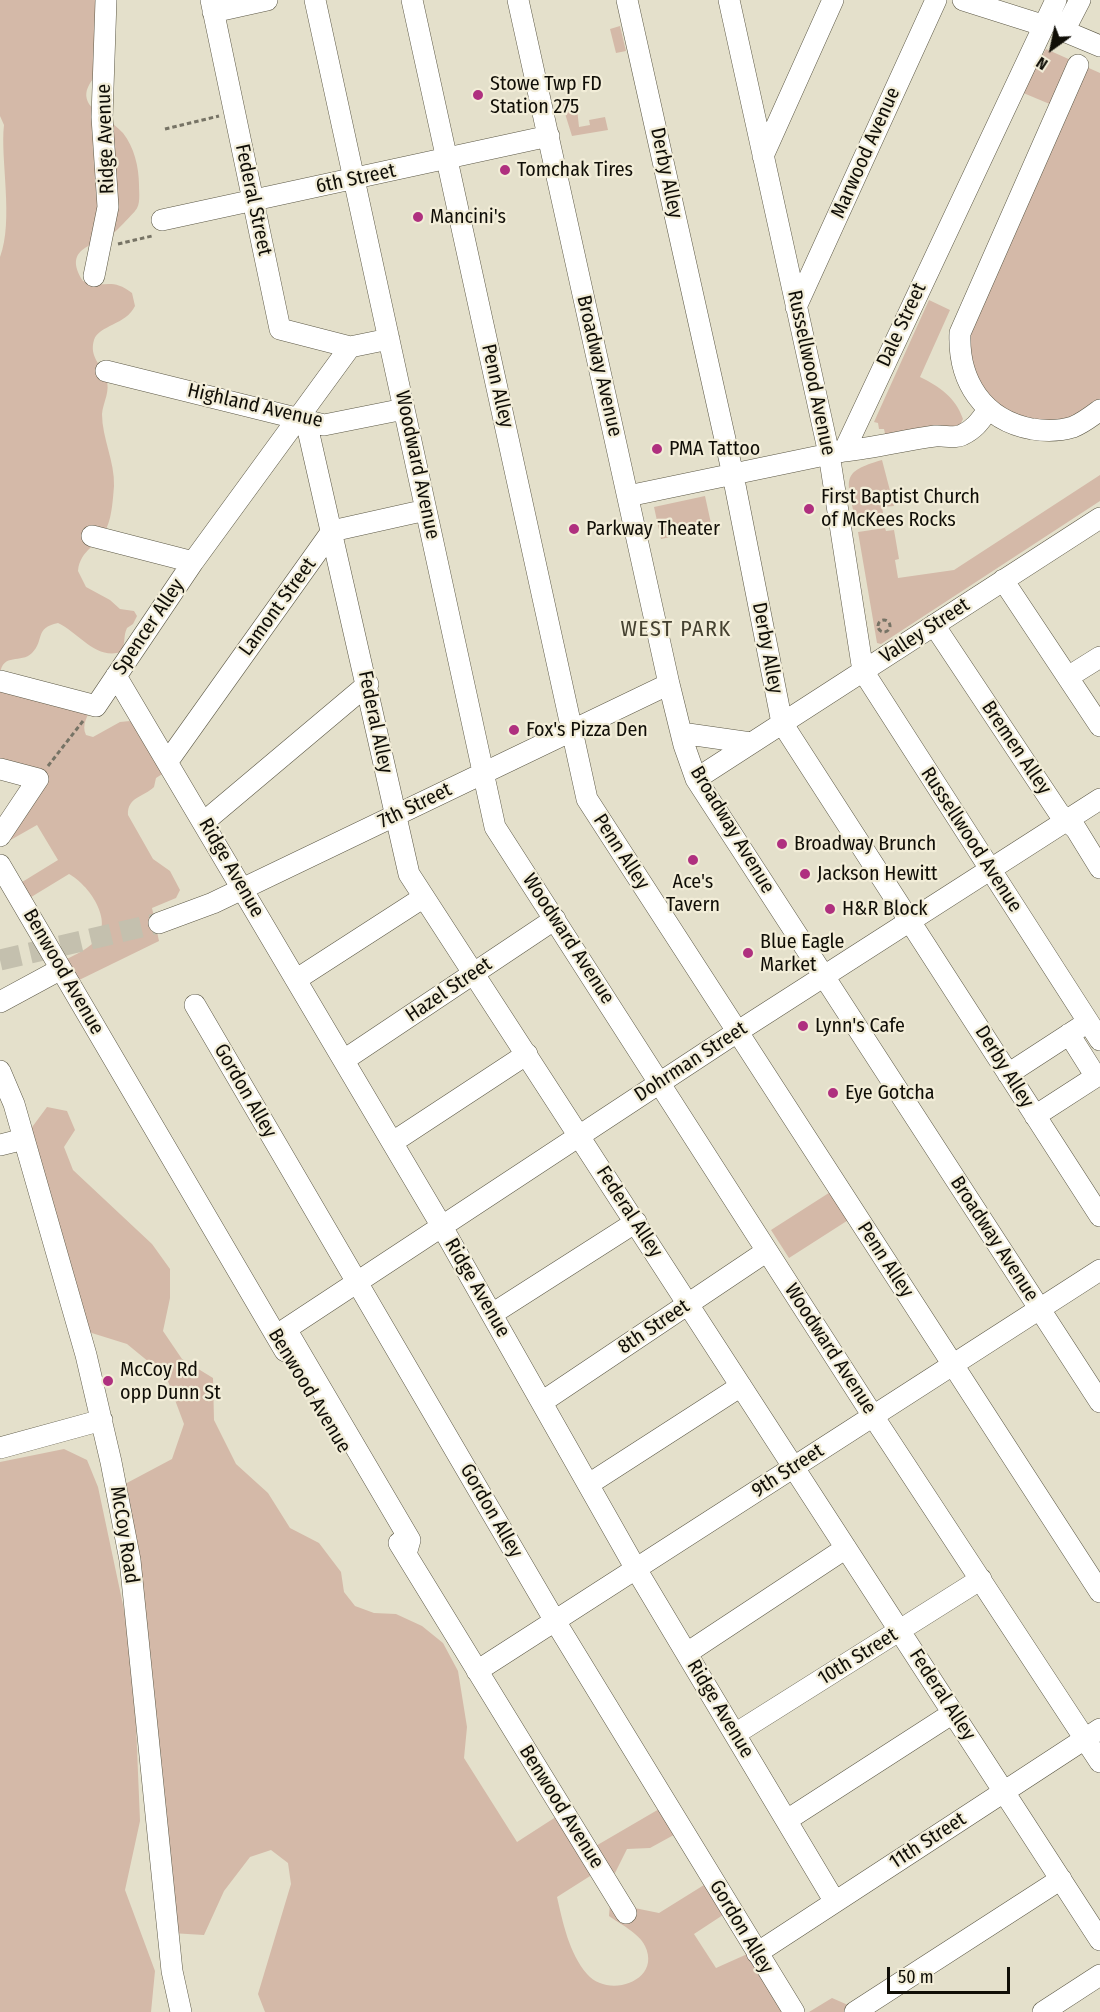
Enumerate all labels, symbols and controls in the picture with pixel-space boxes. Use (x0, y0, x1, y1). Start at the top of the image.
north arrow (1022, 18, 1082, 78)
text: N (1033, 53, 1051, 74)
place label: Stowe Twp FD Station 275 (490, 72, 602, 119)
street label: Ridge Avenue (92, 83, 120, 195)
street label: Marwood Avenue (826, 84, 906, 222)
marker: Stowe Twp FD Station 275 (471, 88, 485, 102)
street label: Derby Alley (645, 125, 687, 221)
street label: Federal Street (229, 142, 277, 258)
place label: Tomchak Tires (517, 158, 633, 182)
street label: 6th Street (314, 159, 398, 199)
marker: Tomchak Tires (498, 163, 512, 177)
place label: Mancini's (430, 205, 506, 229)
marker: Mancini's (411, 210, 425, 224)
street label: Dale Street (872, 279, 932, 371)
street label: Russellwood Avenue (782, 288, 840, 458)
street label: Broadway Avenue (571, 293, 627, 439)
street label: Penn Alley (476, 342, 518, 430)
street label: Highland Avenue (185, 379, 325, 433)
street label: Woodward Avenue (390, 389, 444, 541)
place label: PMA Tattoo (669, 437, 760, 461)
marker: PMA Tattoo (650, 442, 664, 456)
place label: First Baptist Church of McKees Rocks (821, 485, 980, 532)
marker: First Baptist Church of McKees Rocks (802, 502, 816, 516)
place label: Parkway Theater (586, 517, 720, 541)
marker: Parkway Theater (567, 522, 581, 536)
street label: Lamont Street (234, 553, 322, 661)
street label: Spencer Alley (108, 575, 190, 679)
street label: Valley Street (876, 593, 974, 669)
street label: Derby Alley (746, 600, 788, 696)
district label: WEST PARK (620, 617, 732, 643)
street label: Federal Alley (352, 669, 398, 775)
street label: Bremen Alley (976, 697, 1056, 799)
place label: Fox's Pizza Den (526, 718, 648, 742)
marker: Fox's Pizza Den (507, 723, 521, 737)
street label: Broadway Avenue (685, 762, 779, 898)
street label: Russellwood Avenue (915, 763, 1027, 917)
street label: 7th Street (374, 778, 456, 834)
street label: Penn Alley (588, 810, 654, 894)
street label: Ridge Avenue (193, 814, 269, 922)
place label: Broadway Brunch (794, 832, 936, 856)
marker: Broadway Brunch (775, 837, 789, 851)
marker: Ace's Tavern (686, 853, 700, 867)
place label: Jackson Hewitt (817, 862, 938, 886)
marker: Jackson Hewitt (798, 867, 812, 881)
street label: Woodward Avenue (517, 869, 619, 1009)
place label: Ace's Tavern (666, 870, 720, 917)
place label: H&R Block (842, 897, 928, 921)
marker: H&R Block (823, 902, 837, 916)
street label: Benwood Avenue (17, 905, 109, 1039)
place label: Blue Eagle Market (760, 930, 844, 977)
marker: Blue Eagle Market (741, 946, 755, 960)
street label: Hazel Street (401, 952, 497, 1028)
place label: Lynn's Cafe (815, 1014, 905, 1038)
street label: Dohrman Street (630, 1017, 752, 1107)
marker: Lynn's Cafe (796, 1019, 810, 1033)
street label: Derby Alley (969, 1021, 1039, 1113)
street label: Gordon Alley (208, 1040, 282, 1142)
place label: Eye Gotcha (845, 1081, 935, 1105)
marker: Eye Gotcha (826, 1086, 840, 1100)
street label: Federal Alley (591, 1162, 667, 1262)
street label: Broadway Avenue (945, 1172, 1043, 1306)
street label: Penn Alley (852, 1218, 918, 1302)
street label: Ridge Avenue (439, 1234, 515, 1342)
street label: Woodward Avenue (779, 1279, 881, 1419)
street label: 8th Street (614, 1294, 694, 1360)
street label: Benwood Avenue (262, 1324, 356, 1458)
place label: McCoy Rd opp Dunn St (120, 1358, 221, 1405)
marker: McCoy Rd opp Dunn St (101, 1374, 115, 1388)
street label: 9th Street (748, 1439, 828, 1503)
street label: Gordon Alley (454, 1460, 528, 1562)
street label: McCoy Road (104, 1485, 144, 1585)
street label: 10th Street (814, 1623, 902, 1691)
street label: Federal Alley (904, 1645, 980, 1745)
street label: Ridge Avenue (681, 1655, 759, 1763)
street label: Benwood Avenue (513, 1741, 609, 1873)
street label: 11th Street (885, 1807, 971, 1875)
street label: Gordon Alley (704, 1876, 778, 1978)
scale bar (890, 1955, 1013, 1993)
text: 50 m (898, 1966, 934, 1988)

